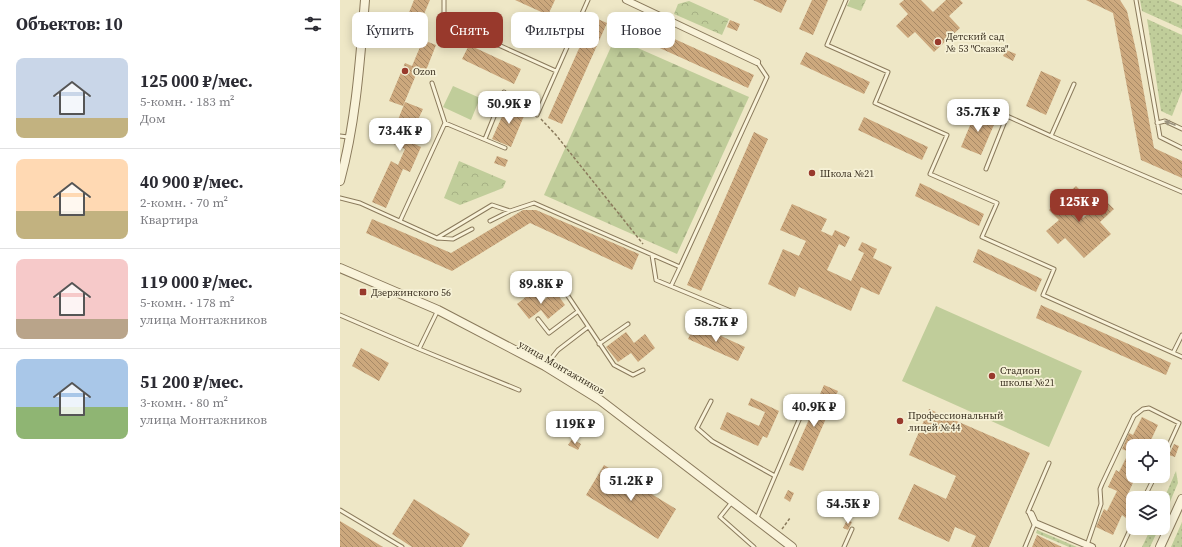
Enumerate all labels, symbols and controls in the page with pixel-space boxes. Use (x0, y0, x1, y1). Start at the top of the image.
text: Объектов: 10 (16, 12, 123, 36)
chip: Купить (352, 12, 428, 48)
chip: Снять (436, 12, 503, 48)
chip: Фильтры (511, 12, 599, 48)
chip: Новое (607, 12, 675, 48)
icon: filters (302, 13, 324, 35)
place label: Детский сад № 53 "Сказка" (946, 30, 1009, 55)
marker: Детский сад № 53 "Сказка" (933, 37, 943, 47)
place label: Ozon (413, 65, 436, 78)
marker: Ozon (400, 66, 410, 76)
text: 125 000 ₽/мес. (140, 69, 253, 93)
icon: home (48, 74, 96, 122)
pin: 50.9K ₽ (472, 91, 546, 125)
text: 5-комн. · 183 m² (140, 93, 235, 110)
text: 50.9K ₽ (487, 95, 531, 112)
pin: 35.7K ₽ (941, 99, 1015, 133)
text: 35.7K ₽ (956, 103, 1000, 120)
text: Дом (140, 110, 166, 127)
pin: 73.4K ₽ (363, 118, 437, 152)
one-way arrow (1163, 120, 1175, 126)
text: 73.4K ₽ (378, 122, 422, 139)
place label: Школа №21 (820, 167, 874, 180)
marker: Школа №21 (807, 168, 817, 178)
text: 40 900 ₽/мес. (140, 170, 244, 194)
icon: home (48, 175, 96, 223)
pin: 125K ₽ (1046, 189, 1112, 223)
text: 125K ₽ (1059, 193, 1099, 210)
text: 2-комн. · 70 m² (140, 194, 228, 211)
text: Квартира (140, 211, 198, 228)
text: 119 000 ₽/мес. (140, 270, 253, 294)
pin: 89.8K ₽ (504, 271, 578, 305)
icon: home (48, 275, 96, 323)
text: 89.8K ₽ (519, 275, 563, 292)
place label: Дзержинского 56 (371, 286, 451, 299)
marker: Дзержинского 56 (358, 287, 368, 297)
text: 5-комн. · 178 m² (140, 294, 235, 311)
pin: 58.7K ₽ (679, 309, 753, 343)
text: улица Монтажников (140, 311, 267, 328)
text: 58.7K ₽ (694, 313, 738, 330)
street label: улица Монтажников (516, 337, 607, 397)
place label: Стадион школы №21 (1000, 364, 1055, 389)
text: 51 200 ₽/мес. (140, 370, 244, 394)
marker: Стадион школы №21 (987, 371, 997, 381)
icon: home (48, 375, 96, 423)
text: 3-комн. · 80 m² (140, 394, 228, 411)
pin: 40.9K ₽ (777, 394, 851, 428)
text: 40.9K ₽ (792, 398, 836, 415)
place label: Профессиональный лицей №44 (908, 409, 1004, 434)
text: улица Монтажников (140, 411, 267, 428)
pin: 119K ₽ (542, 411, 608, 445)
text: 119K ₽ (555, 415, 595, 432)
marker: Профессиональный лицей №44 (895, 416, 905, 426)
map controls (1126, 439, 1170, 535)
button: locate (1126, 439, 1170, 483)
pin: 51.2K ₽ (594, 468, 668, 502)
text: 51.2K ₽ (609, 472, 653, 489)
pin: 54.5K ₽ (811, 491, 885, 525)
button: layers (1126, 491, 1170, 535)
text: 54.5K ₽ (826, 495, 870, 512)

